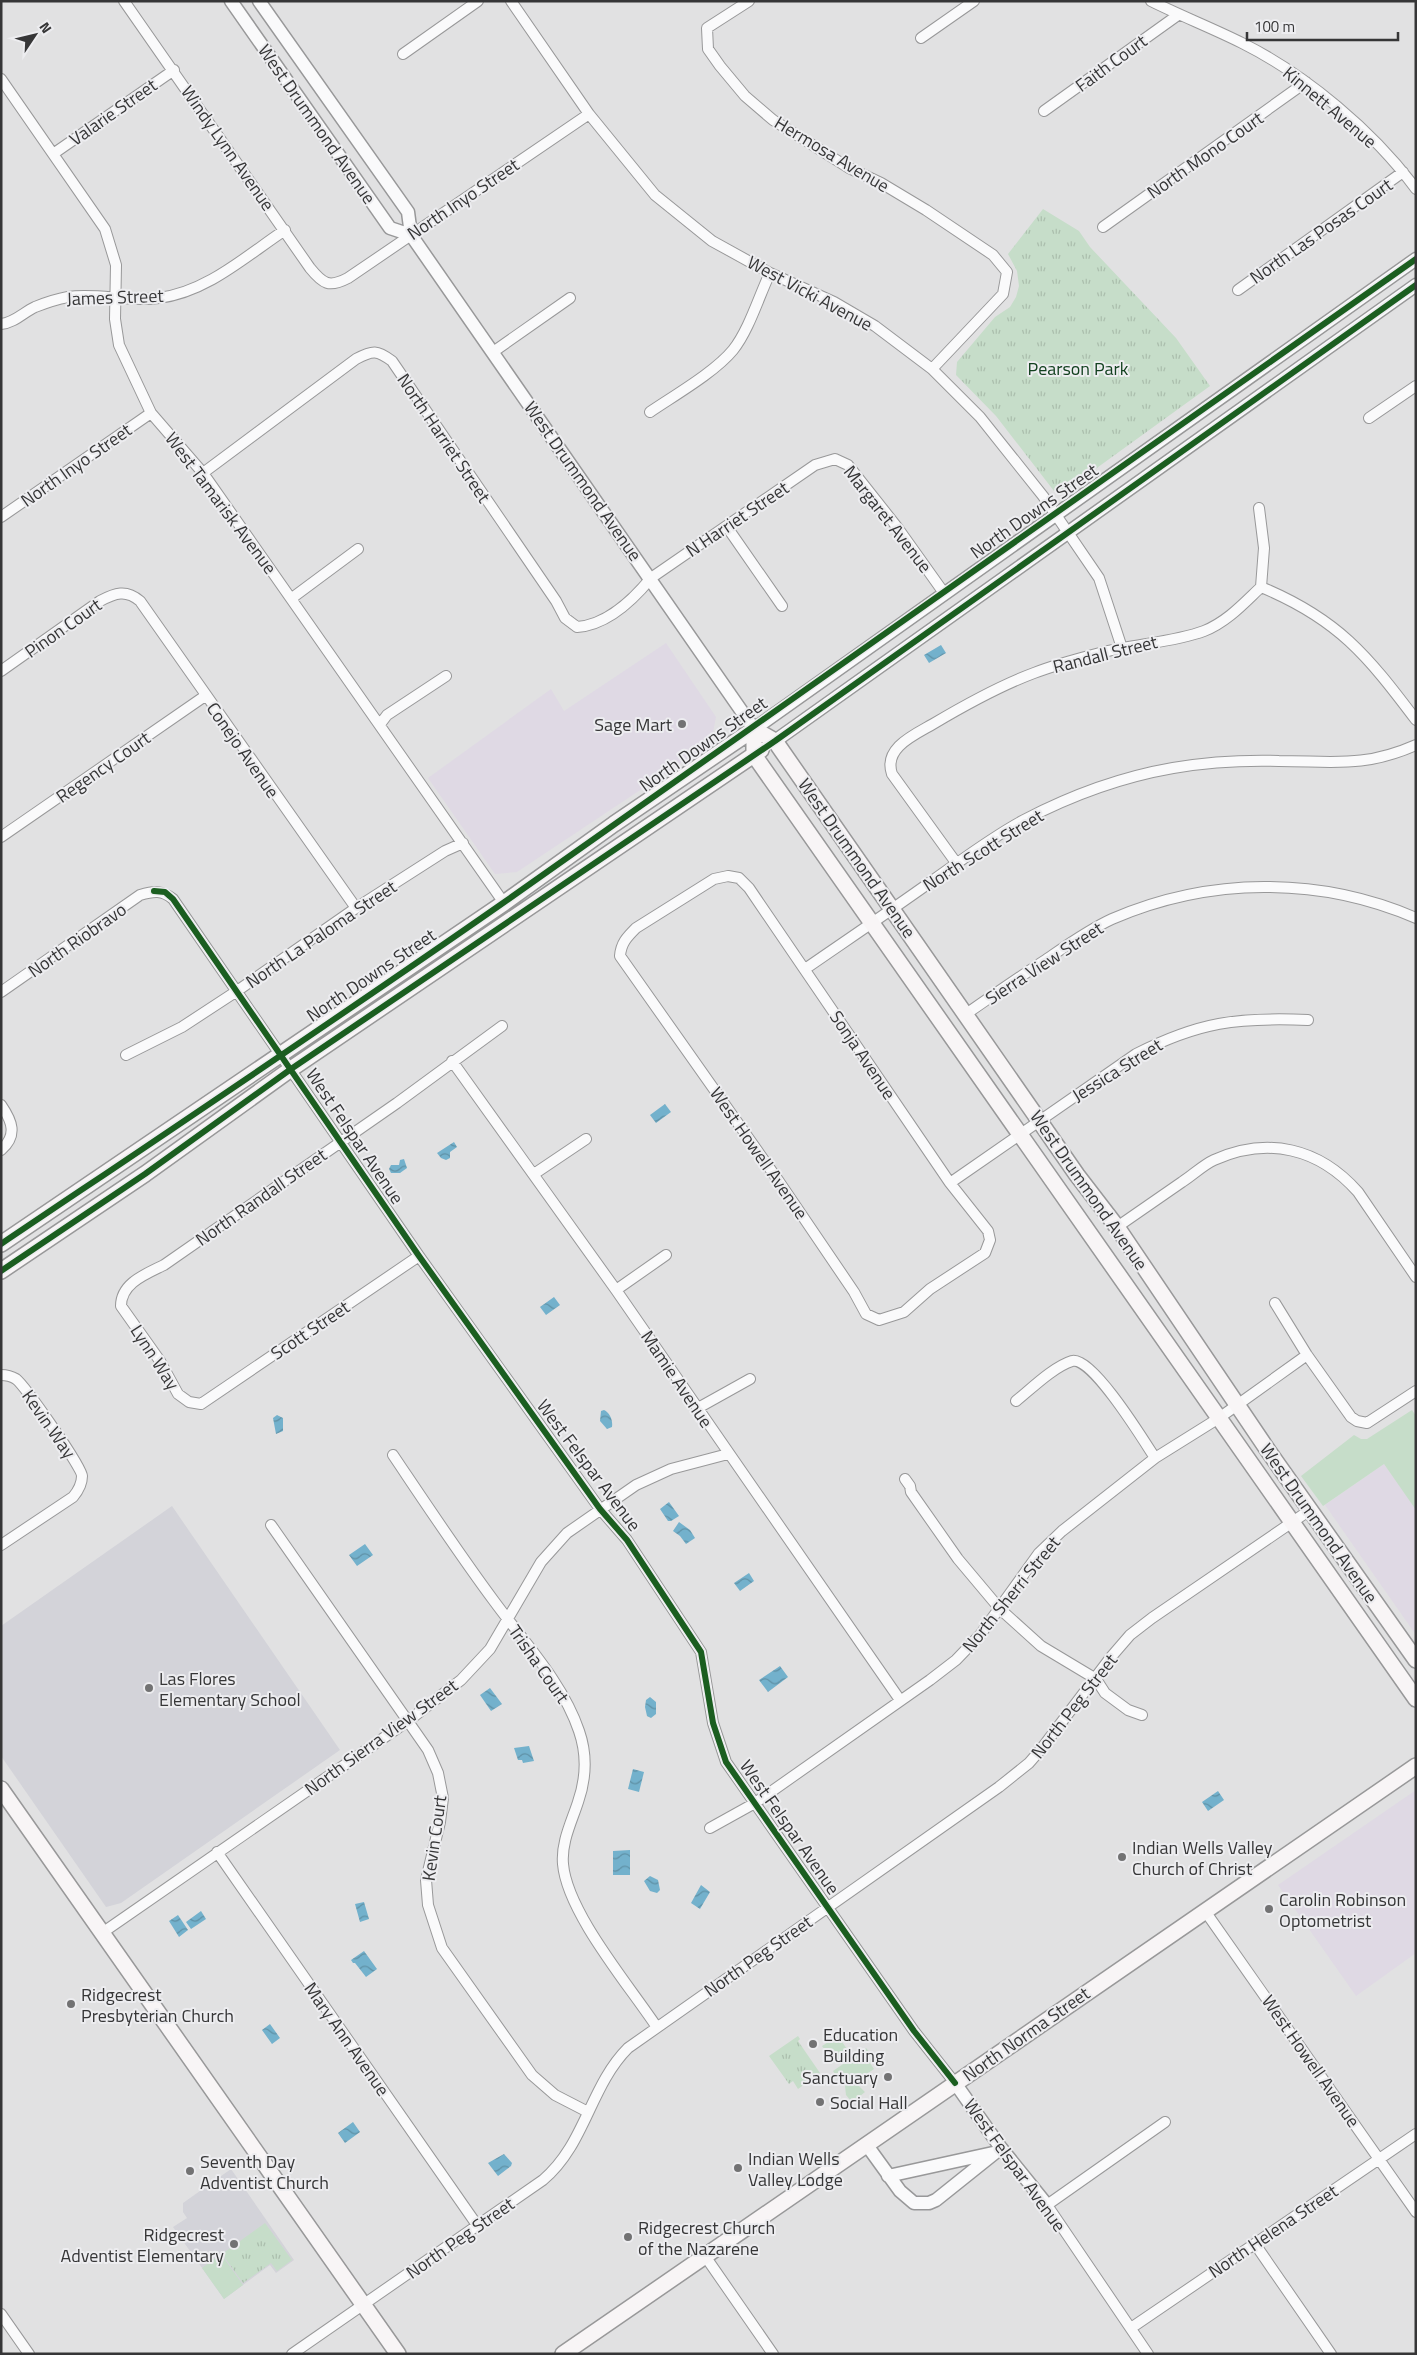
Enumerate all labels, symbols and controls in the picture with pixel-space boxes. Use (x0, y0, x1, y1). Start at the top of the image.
north arrow (10, 10, 60, 60)
scale bar (1247, 10, 1398, 42)
text: 100 m (1254, 15, 1295, 38)
text: N (35, 17, 57, 37)
street label: Faith Court (1069, 27, 1153, 98)
street label: West Drummond Avenue (252, 39, 382, 209)
street label: Kinnett Avenue (1277, 60, 1383, 154)
street label: Valarie Street (64, 71, 163, 152)
street label: Windy Lynn Avenue (175, 80, 281, 216)
street label: North Mono Court (1141, 104, 1269, 205)
street label: Hermosa Avenue (770, 109, 894, 199)
street label: North Inyo Street (402, 151, 525, 247)
street label: North Las Posas Court (1244, 171, 1398, 290)
street label: West Vicki Avenue (743, 249, 877, 337)
street label: James Street (66, 282, 165, 312)
park label: Pearson Park (1028, 355, 1129, 382)
street label: North Harriet Street (391, 368, 498, 509)
street label: West Drummond Avenue (518, 396, 648, 566)
street label: North Inyo Street (15, 416, 138, 513)
street label: West Tamarisk Avenue (159, 426, 283, 580)
street label: North Downs Street (964, 456, 1104, 565)
street label: Margaret Avenue (837, 459, 939, 579)
street label: N Harriet Street (680, 474, 795, 564)
street label: Pinon Court (19, 591, 108, 664)
street label: Randall Street (1050, 628, 1161, 680)
street label: North Downs Street (633, 689, 773, 798)
street label: Conejo Avenue (200, 697, 286, 803)
place label: Sage Mart (594, 711, 673, 738)
marker: Sage Mart (676, 718, 688, 730)
street label: Regency Court (50, 724, 156, 810)
street label: West Drummond Avenue (792, 773, 922, 943)
street label: North Scott Street (917, 802, 1049, 898)
street label: North La Paloma Street (240, 873, 402, 995)
street label: North Riobravo (22, 896, 132, 984)
street label: Sierra View Street (980, 914, 1109, 1011)
street label: North Downs Street (301, 921, 442, 1028)
street label: Sonja Avenue (823, 1005, 903, 1105)
street label: Jessica Street (1067, 1031, 1168, 1109)
street label: West Felspar Avenue (299, 1063, 411, 1209)
street label: West Howell Avenue (703, 1081, 815, 1225)
street label: West Drummond Avenue (1024, 1105, 1154, 1275)
street label: North Randall Street (190, 1141, 333, 1252)
street label: Scott Street (265, 1293, 355, 1366)
street label: Lynn Way (124, 1319, 186, 1395)
street label: Mamie Avenue (634, 1325, 720, 1433)
street label: Kevin Way (15, 1384, 83, 1464)
street label: West Felspar Avenue (530, 1393, 648, 1537)
street label: West Drummond Avenue (1254, 1438, 1384, 1608)
street label: North Sherri Street (956, 1529, 1067, 1658)
street label: Trisha Court (502, 1619, 576, 1709)
street label: North Peg Street (1024, 1647, 1124, 1764)
place label: Las Flores Elementary School (159, 1665, 301, 1713)
street label: North Sierra View Street (299, 1672, 464, 1802)
marker: Las Flores Elementary School (143, 1682, 155, 1694)
street label: West Felspar Avenue (733, 1754, 847, 1900)
street label: Kevin Court (415, 1793, 453, 1883)
place label: Indian Wells Valley Church of Christ (1132, 1834, 1273, 1882)
marker: Indian Wells Valley Church of Christ (1116, 1851, 1128, 1863)
place label: Carolin Robinson Optometrist (1279, 1886, 1406, 1934)
marker: Carolin Robinson Optometrist (1263, 1903, 1275, 1915)
street label: North Peg Street (698, 1908, 818, 2003)
street label: Mary Ann Avenue (298, 1977, 396, 2101)
street label: North Norma Street (957, 1980, 1096, 2088)
place label: Ridgecrest Presbyterian Church (81, 1981, 234, 2029)
street label: West Howell Avenue (1255, 1989, 1367, 2133)
marker: Ridgecrest Presbyterian Church (65, 1998, 77, 2010)
place label: Education Building (823, 2021, 898, 2069)
marker: Education Building (807, 2038, 819, 2050)
place label: Sanctuary (802, 2064, 878, 2091)
marker: Sanctuary (882, 2071, 894, 2083)
place label: Social Hall (830, 2089, 908, 2116)
street label: West Felspar Avenue (957, 2093, 1073, 2237)
marker: Social Hall (814, 2096, 826, 2108)
place label: Indian Wells Valley Lodge (748, 2145, 843, 2193)
place label: Seventh Day Adventist Church (200, 2148, 329, 2196)
marker: Indian Wells Valley Lodge (732, 2162, 744, 2174)
marker: Seventh Day Adventist Church (184, 2165, 196, 2177)
street label: North Helena Street (1203, 2177, 1344, 2284)
street label: North Peg Street (400, 2190, 520, 2285)
place label: Ridgecrest Church of the Nazarene (638, 2214, 775, 2262)
place label: Ridgecrest Adventist Elementary (61, 2221, 225, 2269)
marker: Ridgecrest Church of the Nazarene (622, 2231, 634, 2243)
marker: Ridgecrest Adventist Elementary (228, 2238, 240, 2250)

